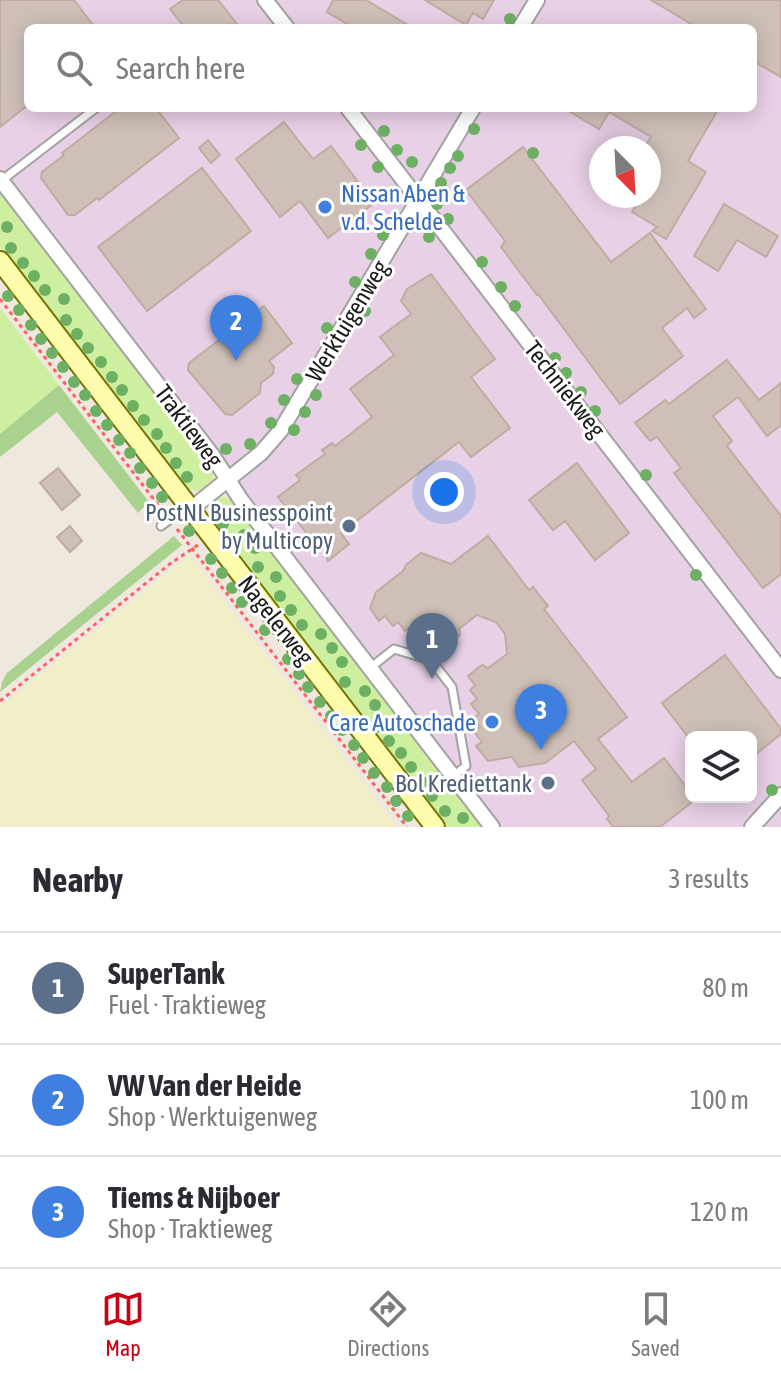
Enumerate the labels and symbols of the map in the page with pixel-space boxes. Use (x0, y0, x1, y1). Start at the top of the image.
north arrow (589, 136, 661, 208)
place label: Nissan Aben & v.d. Schelde (341, 180, 466, 235)
marker: Nissan Aben & v.d. Schelde (316, 198, 334, 216)
street label: Werktuigenweg (300, 255, 394, 387)
pin: 2 (210, 295, 262, 361)
street label: Techniekweg (519, 336, 611, 443)
street label: Traktieweg (149, 380, 229, 473)
your location (424, 472, 464, 512)
place label: PostNL Businesspoint by Multicopy (145, 499, 333, 554)
marker: PostNL Businesspoint by Multicopy (340, 517, 358, 535)
street label: Nagelerweg (233, 570, 320, 670)
pin: 1 (406, 613, 458, 679)
pin: 3 (515, 684, 567, 750)
place label: Care Autoschade (329, 709, 476, 736)
marker: Care Autoschade (483, 713, 501, 731)
place label: Bol Krediettank (395, 770, 532, 797)
marker: Bol Krediettank (539, 774, 557, 792)

